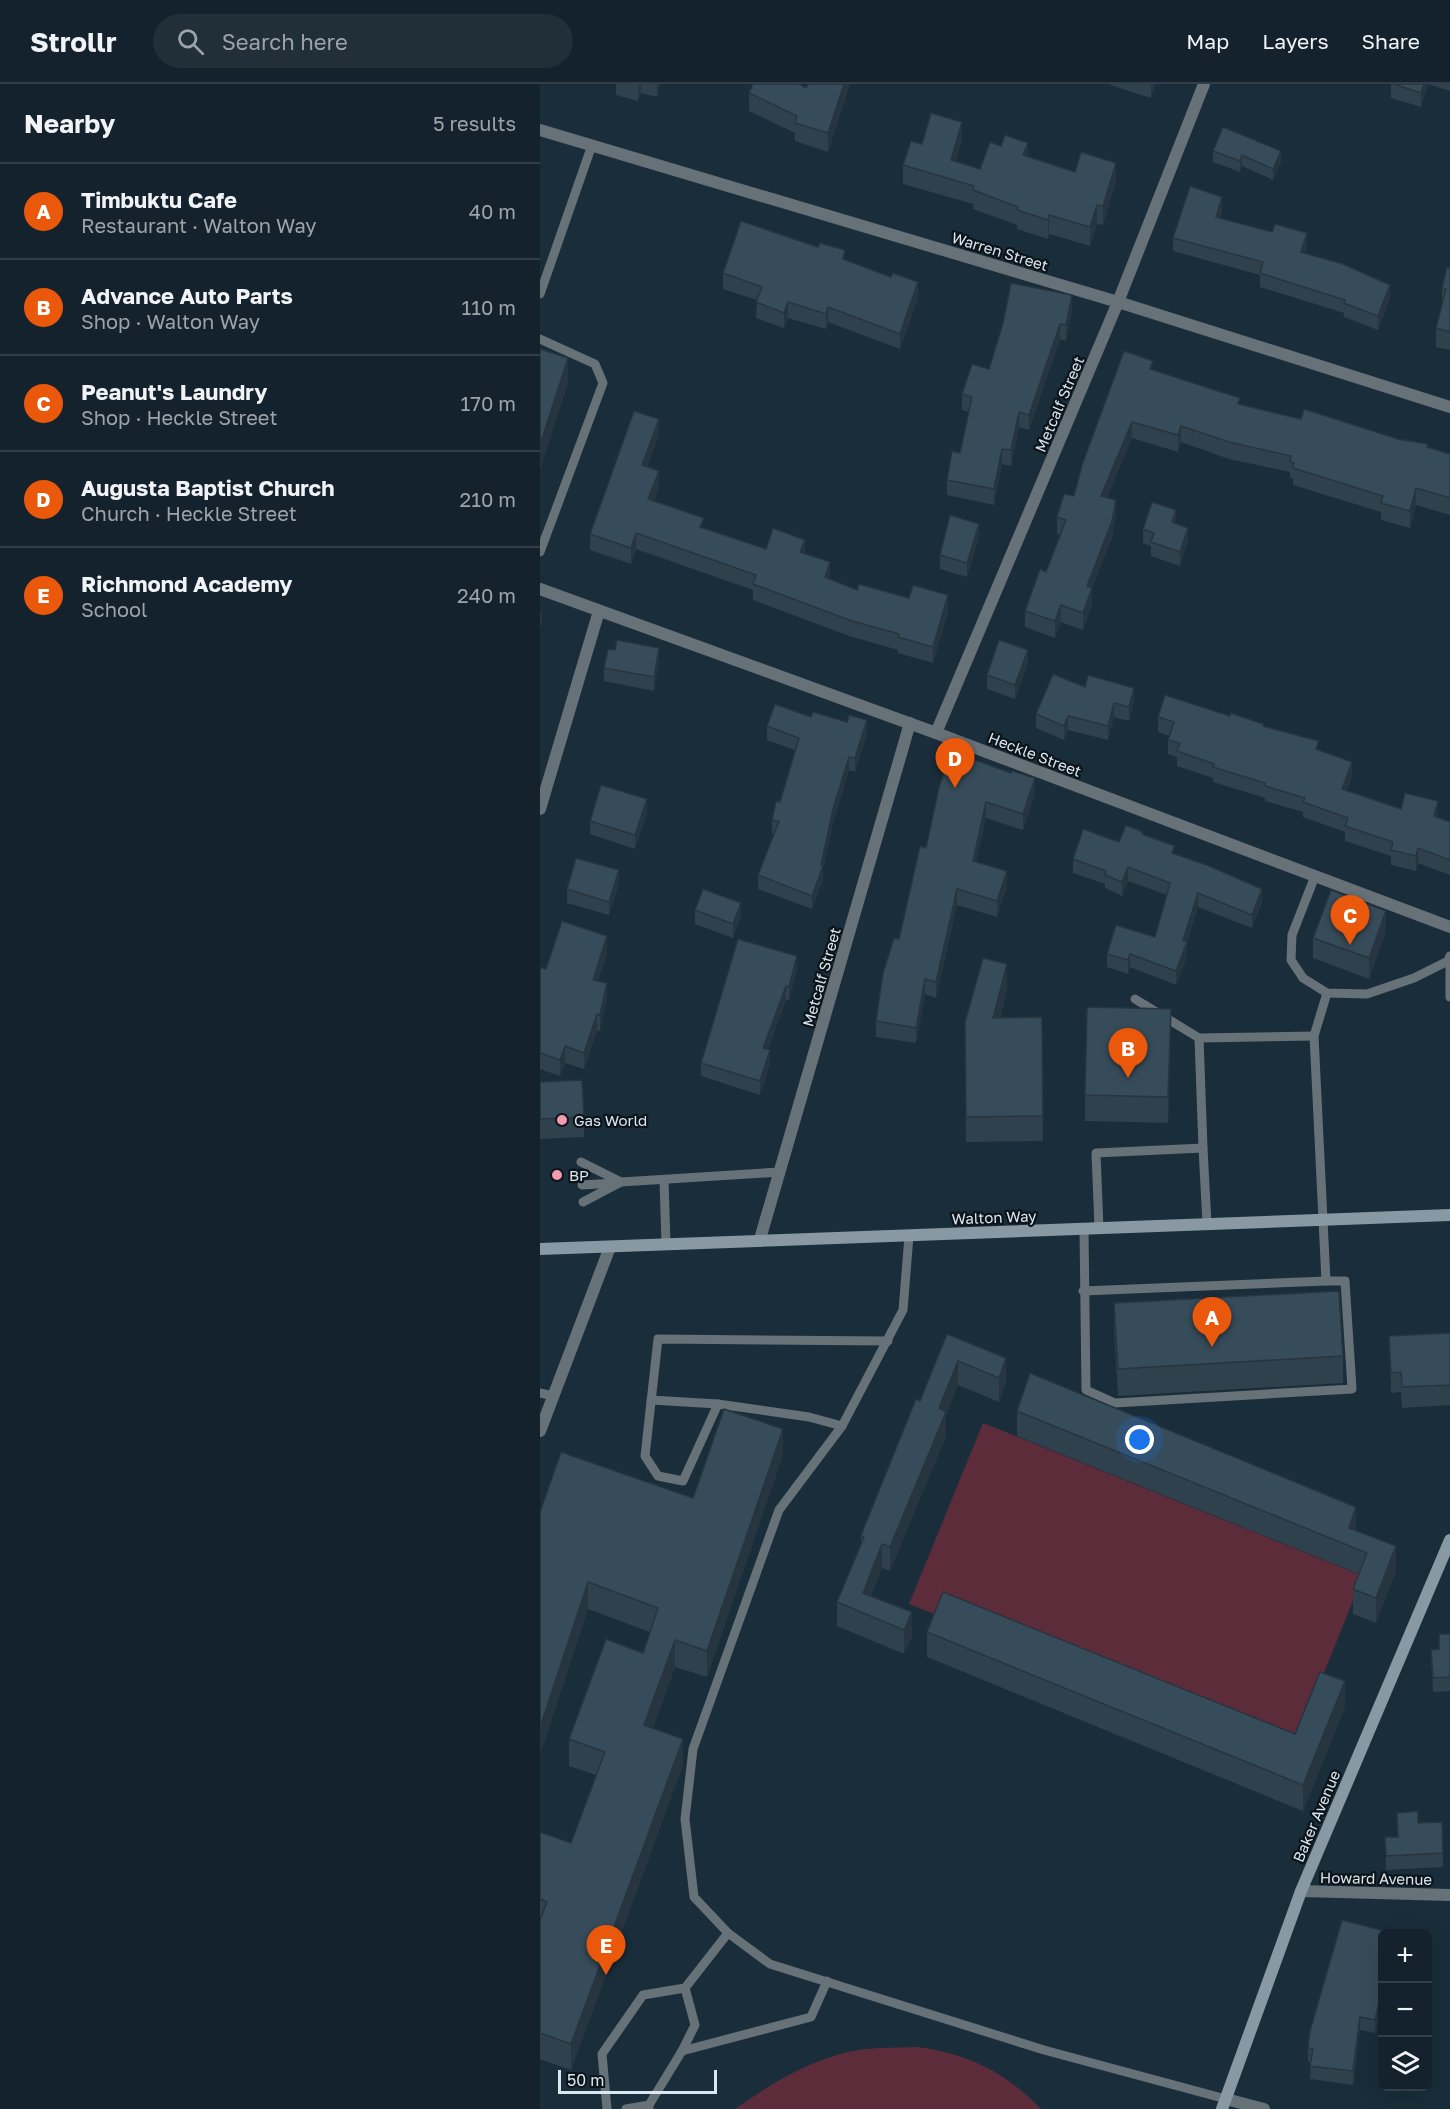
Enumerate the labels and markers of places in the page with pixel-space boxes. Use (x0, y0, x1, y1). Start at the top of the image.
pin: D (936, 738, 974, 788)
pin: C (1330, 896, 1370, 945)
pin: B (1108, 1028, 1148, 1078)
place label: Gas World (574, 1111, 647, 1129)
marker: Gas World (555, 1113, 569, 1127)
place label: BP (569, 1166, 589, 1184)
marker: BP (550, 1168, 564, 1182)
pin: A (1192, 1298, 1232, 1347)
pin: E (586, 1926, 626, 1975)

